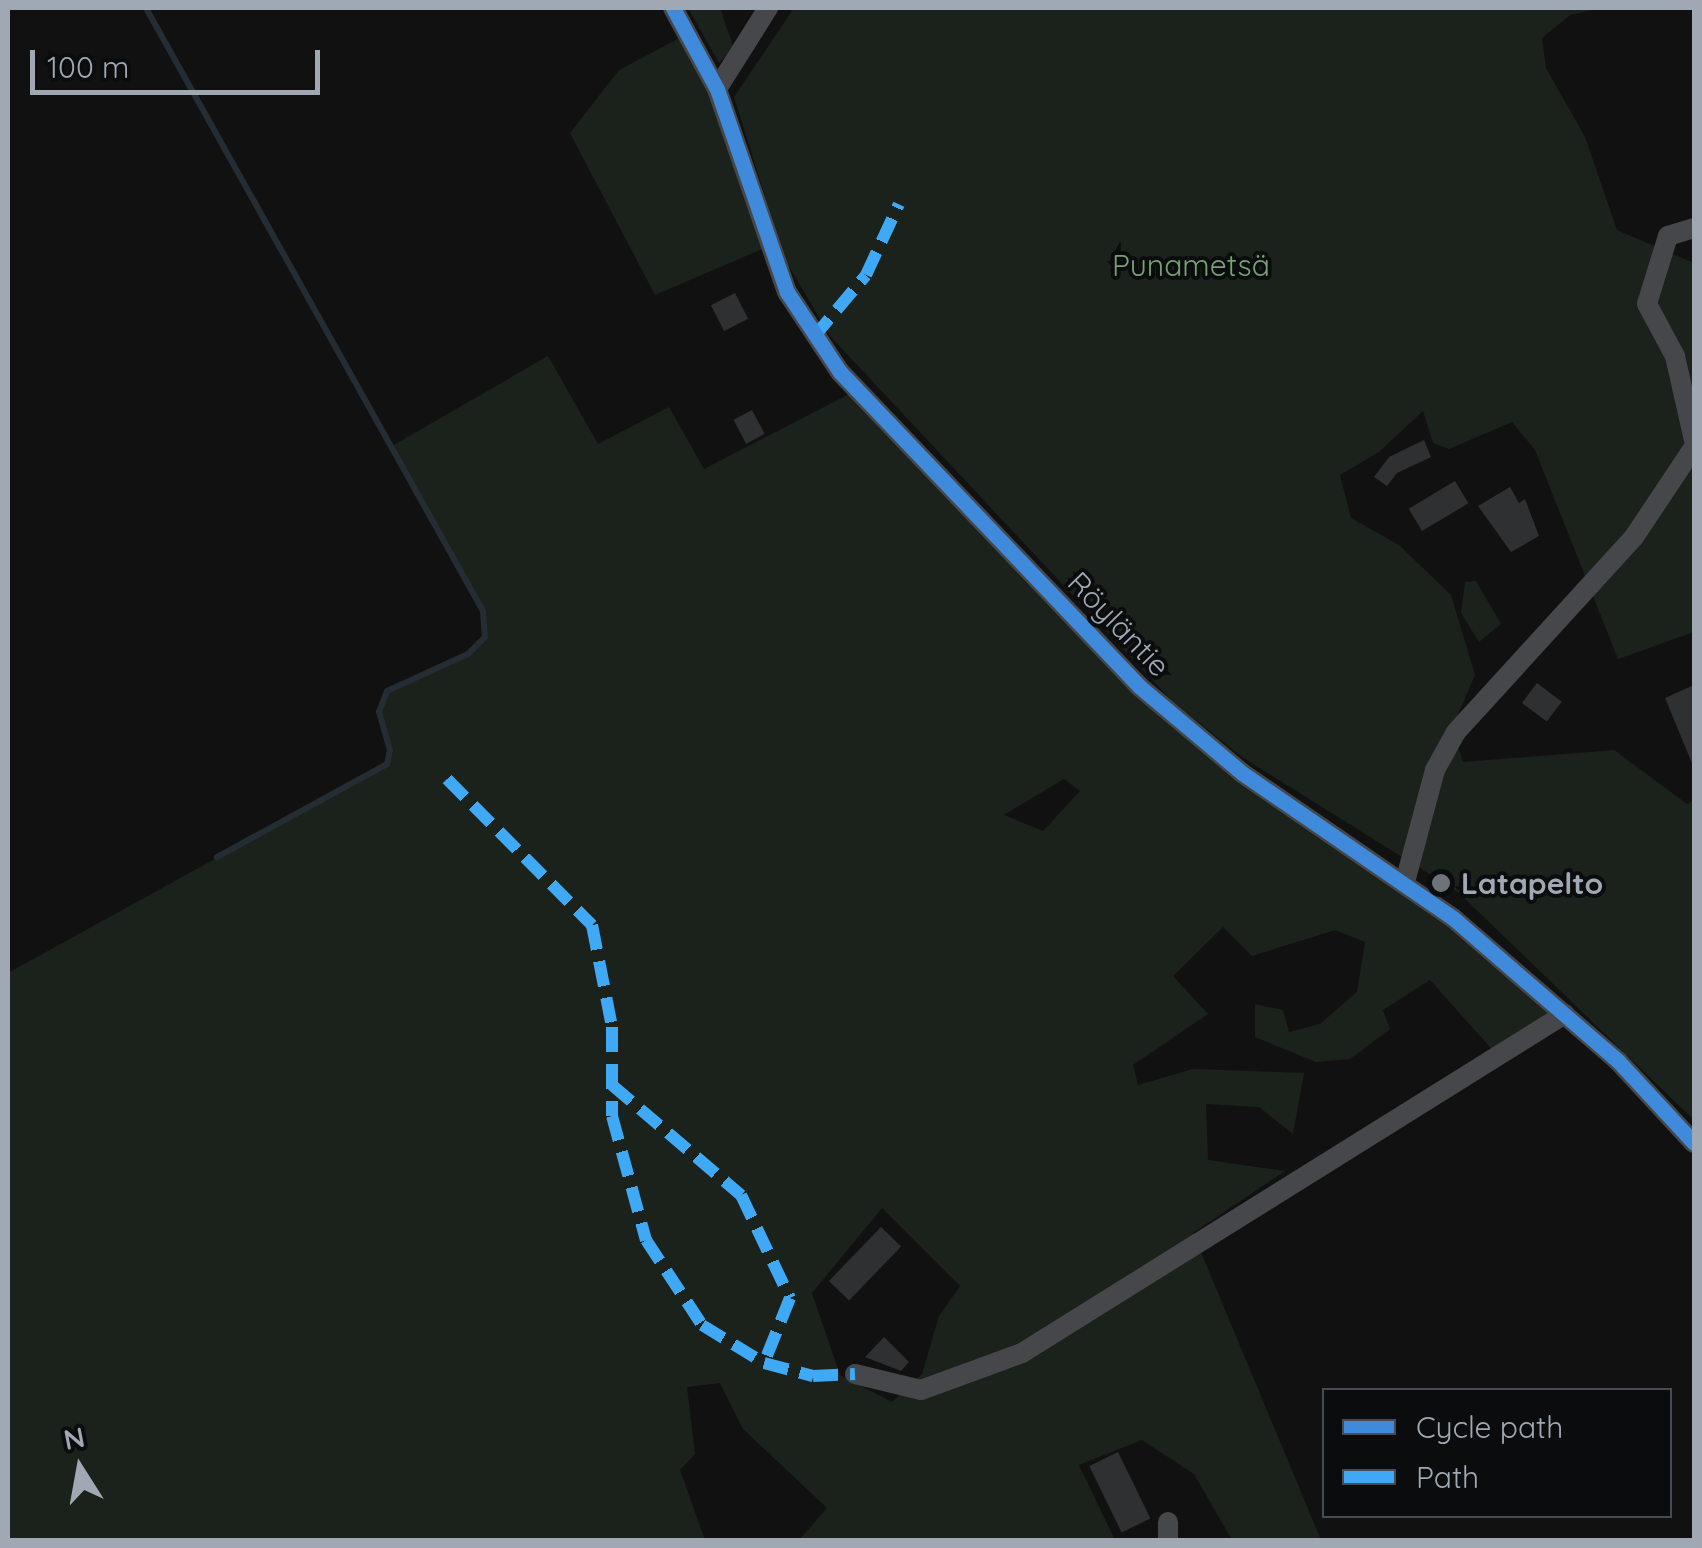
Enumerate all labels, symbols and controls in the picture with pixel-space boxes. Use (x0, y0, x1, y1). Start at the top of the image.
scale bar (35, 30, 325, 92)
text: 100 m (47, 48, 129, 86)
park label: Punametsä (1112, 247, 1270, 283)
street label: Röyläntie (1060, 564, 1178, 684)
place label: Latapelto (1461, 865, 1603, 901)
marker: Latapelto (1430, 872, 1452, 894)
legend (1322, 1388, 1672, 1518)
text: Cycle path (1416, 1408, 1563, 1446)
north arrow (30, 1418, 130, 1518)
text: N (61, 1419, 88, 1457)
text: Path (1416, 1458, 1479, 1496)

